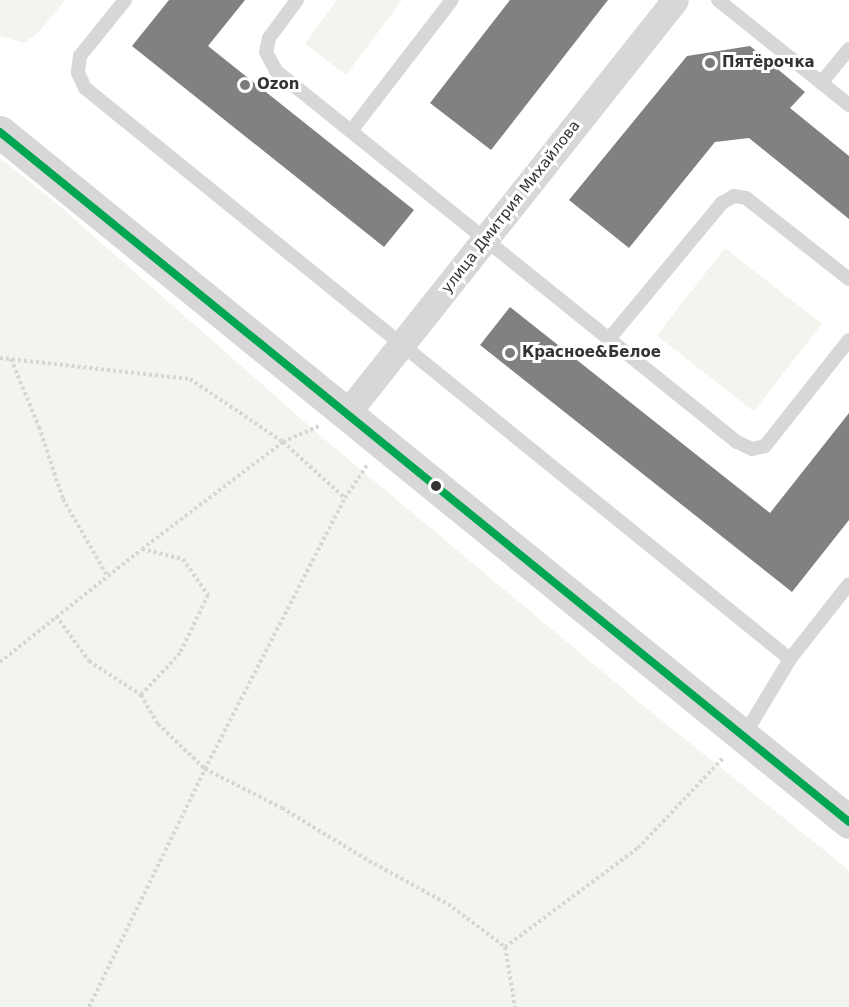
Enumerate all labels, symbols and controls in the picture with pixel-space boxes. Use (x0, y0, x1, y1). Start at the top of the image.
place label: Пятёрочка (722, 54, 815, 72)
marker: Пятёрочка (703, 56, 717, 70)
place label: Ozon (257, 76, 299, 94)
marker: Ozon (238, 78, 252, 92)
street label: улица Дмитрия Михайлова (438, 117, 584, 297)
place label: Красное&Белое (522, 344, 661, 362)
marker: Красное&Белое (503, 346, 517, 360)
unlabelled marker (430, 480, 442, 492)

